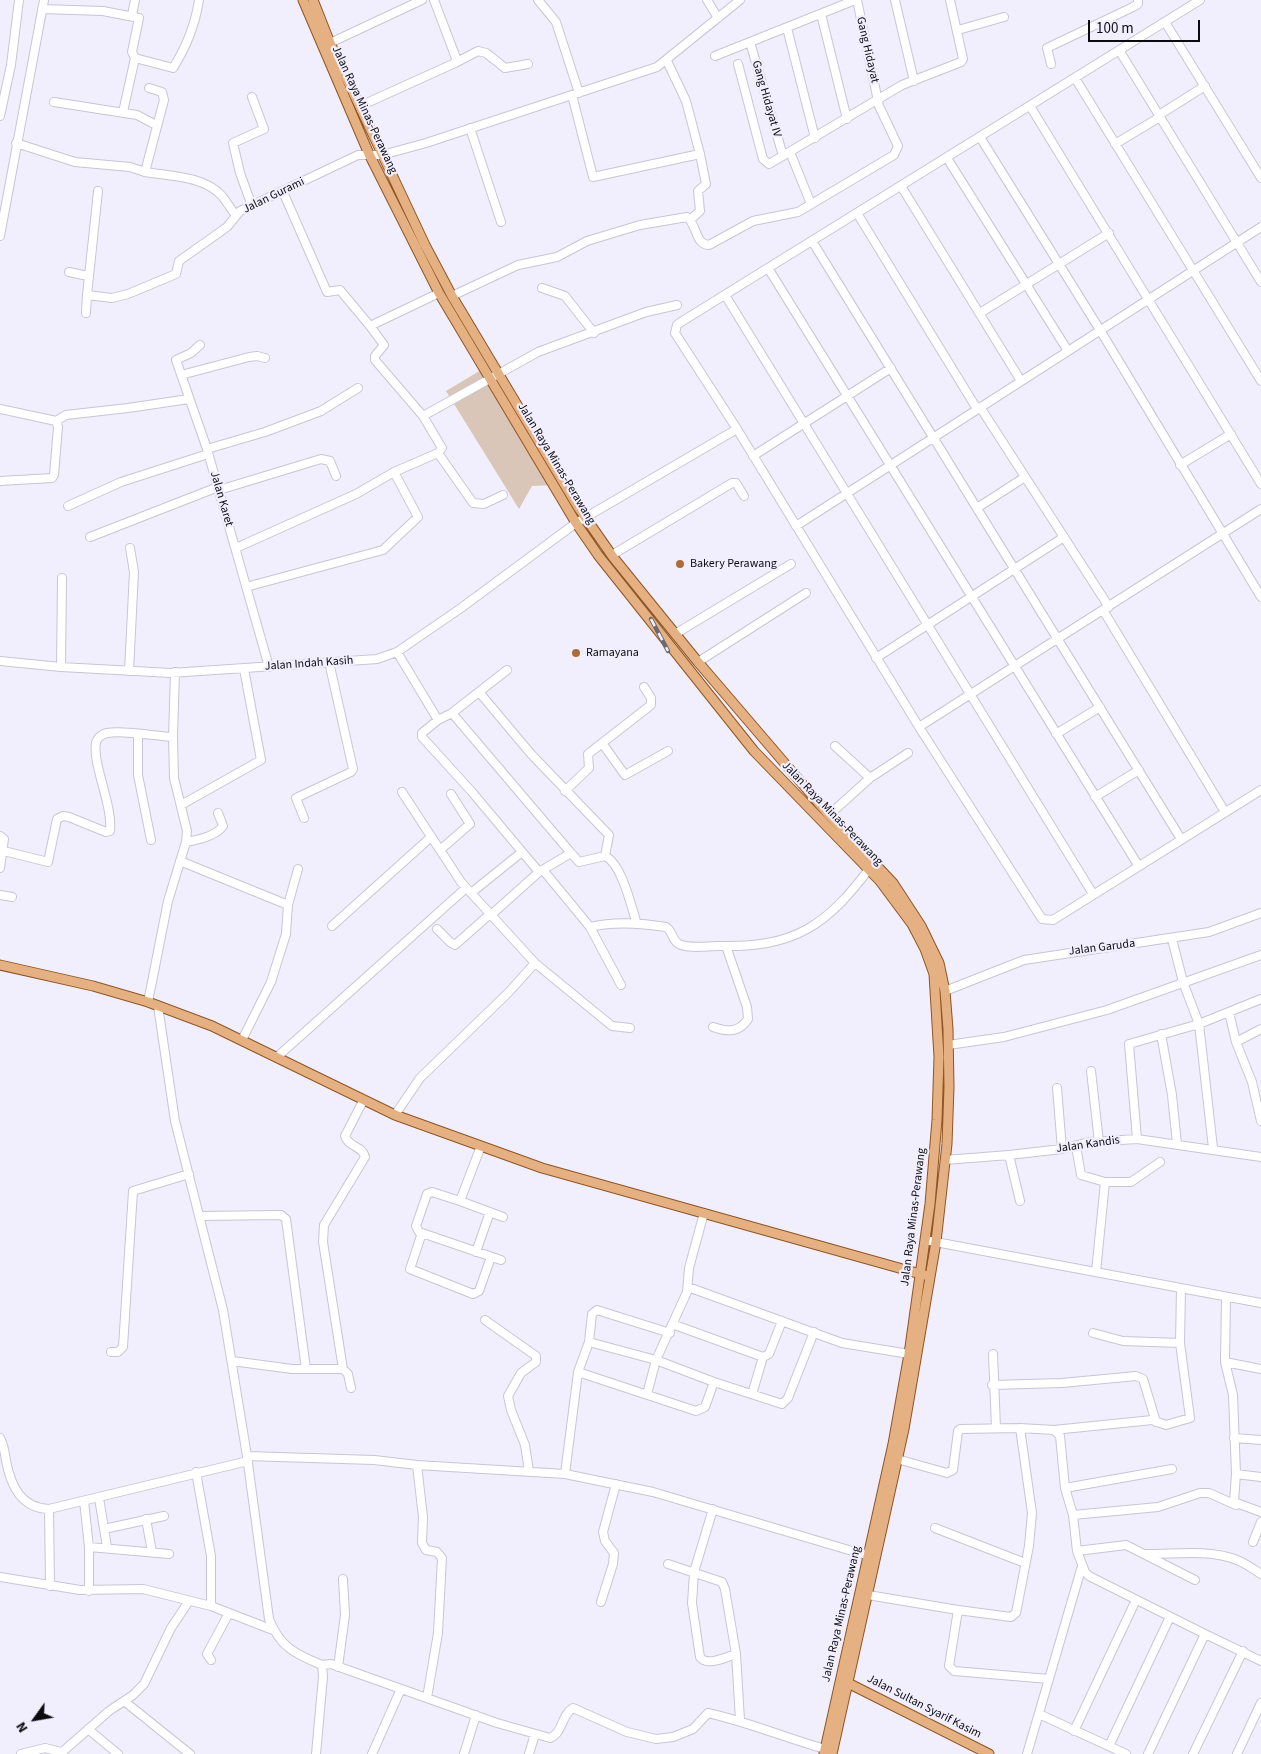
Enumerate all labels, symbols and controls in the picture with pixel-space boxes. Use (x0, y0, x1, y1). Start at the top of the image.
scale bar (1091, 10, 1204, 42)
street label: Gang Hidayat (852, 16, 882, 84)
text: 100 m (1096, 18, 1134, 39)
street label: Jalan Raya Minas-Perawang (328, 44, 400, 176)
street label: Gang Hidayat IV (748, 59, 784, 139)
street label: Jalan Gurami (241, 175, 307, 217)
street label: Jalan Raya Minas-Perawang (514, 401, 598, 527)
street label: Jalan Karet (206, 470, 236, 528)
place label: Bakery Perawang (690, 557, 777, 571)
marker: Bakery Perawang (674, 558, 686, 570)
place label: Ramayana (586, 646, 639, 660)
marker: Ramayana (570, 647, 582, 659)
street label: Jalan Indah Kasih (264, 654, 354, 674)
street label: Jalan Raya Minas-Perawang (778, 759, 886, 869)
street label: Jalan Garuda (1068, 937, 1136, 959)
street label: Jalan Kandis (1055, 1133, 1121, 1157)
street label: Jalan Raya Minas-Perawang (898, 1147, 930, 1287)
street label: Jalan Raya Minas-Perawang (819, 1545, 865, 1683)
street label: Jalan Sultan Syarif Kasim (864, 1672, 984, 1742)
north arrow (10, 1694, 60, 1744)
text: N (11, 1718, 33, 1736)

